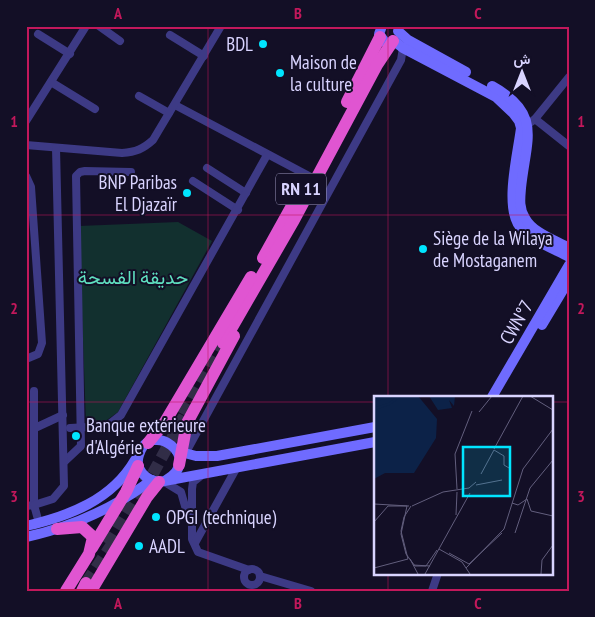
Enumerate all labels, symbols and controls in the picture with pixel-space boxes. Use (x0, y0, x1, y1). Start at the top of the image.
text: A (113, 3, 123, 23)
text: B (294, 3, 302, 23)
text: C (474, 3, 482, 23)
place label: BDL (226, 32, 253, 56)
marker: BDL (257, 38, 269, 50)
north arrow (498, 48, 548, 98)
place label: Maison de la culture (290, 50, 357, 96)
text: ش (514, 50, 531, 68)
marker: Maison de la culture (274, 67, 286, 79)
text: 1 (10, 111, 18, 131)
text: 1 (577, 111, 585, 131)
place label: BNP Paribas El Djazaïr (99, 170, 178, 216)
road number: RN 11 (276, 173, 326, 204)
marker: BNP Paribas El Djazaïr (181, 187, 193, 199)
place label: Siège de la Wilaya de Mostaganem (433, 226, 553, 272)
marker: Siège de la Wilaya de Mostaganem (417, 243, 429, 255)
park label: حديقة الفسحة (78, 265, 188, 289)
street label: CWN°7 (494, 296, 538, 348)
text: 2 (10, 298, 18, 318)
text: 2 (577, 298, 585, 318)
inset map (374, 396, 552, 574)
place label: Banque extérieure d'Algérie (86, 413, 206, 459)
marker: Banque extérieure d'Algérie (70, 430, 82, 442)
text: 3 (10, 486, 18, 506)
text: 3 (577, 486, 585, 506)
place label: OPGI (technique) (166, 505, 277, 529)
marker: OPGI (technique) (150, 511, 162, 523)
place label: AADL (149, 534, 185, 558)
marker: AADL (133, 540, 145, 552)
text: A (113, 593, 123, 613)
text: B (294, 593, 302, 613)
text: C (474, 593, 482, 613)

